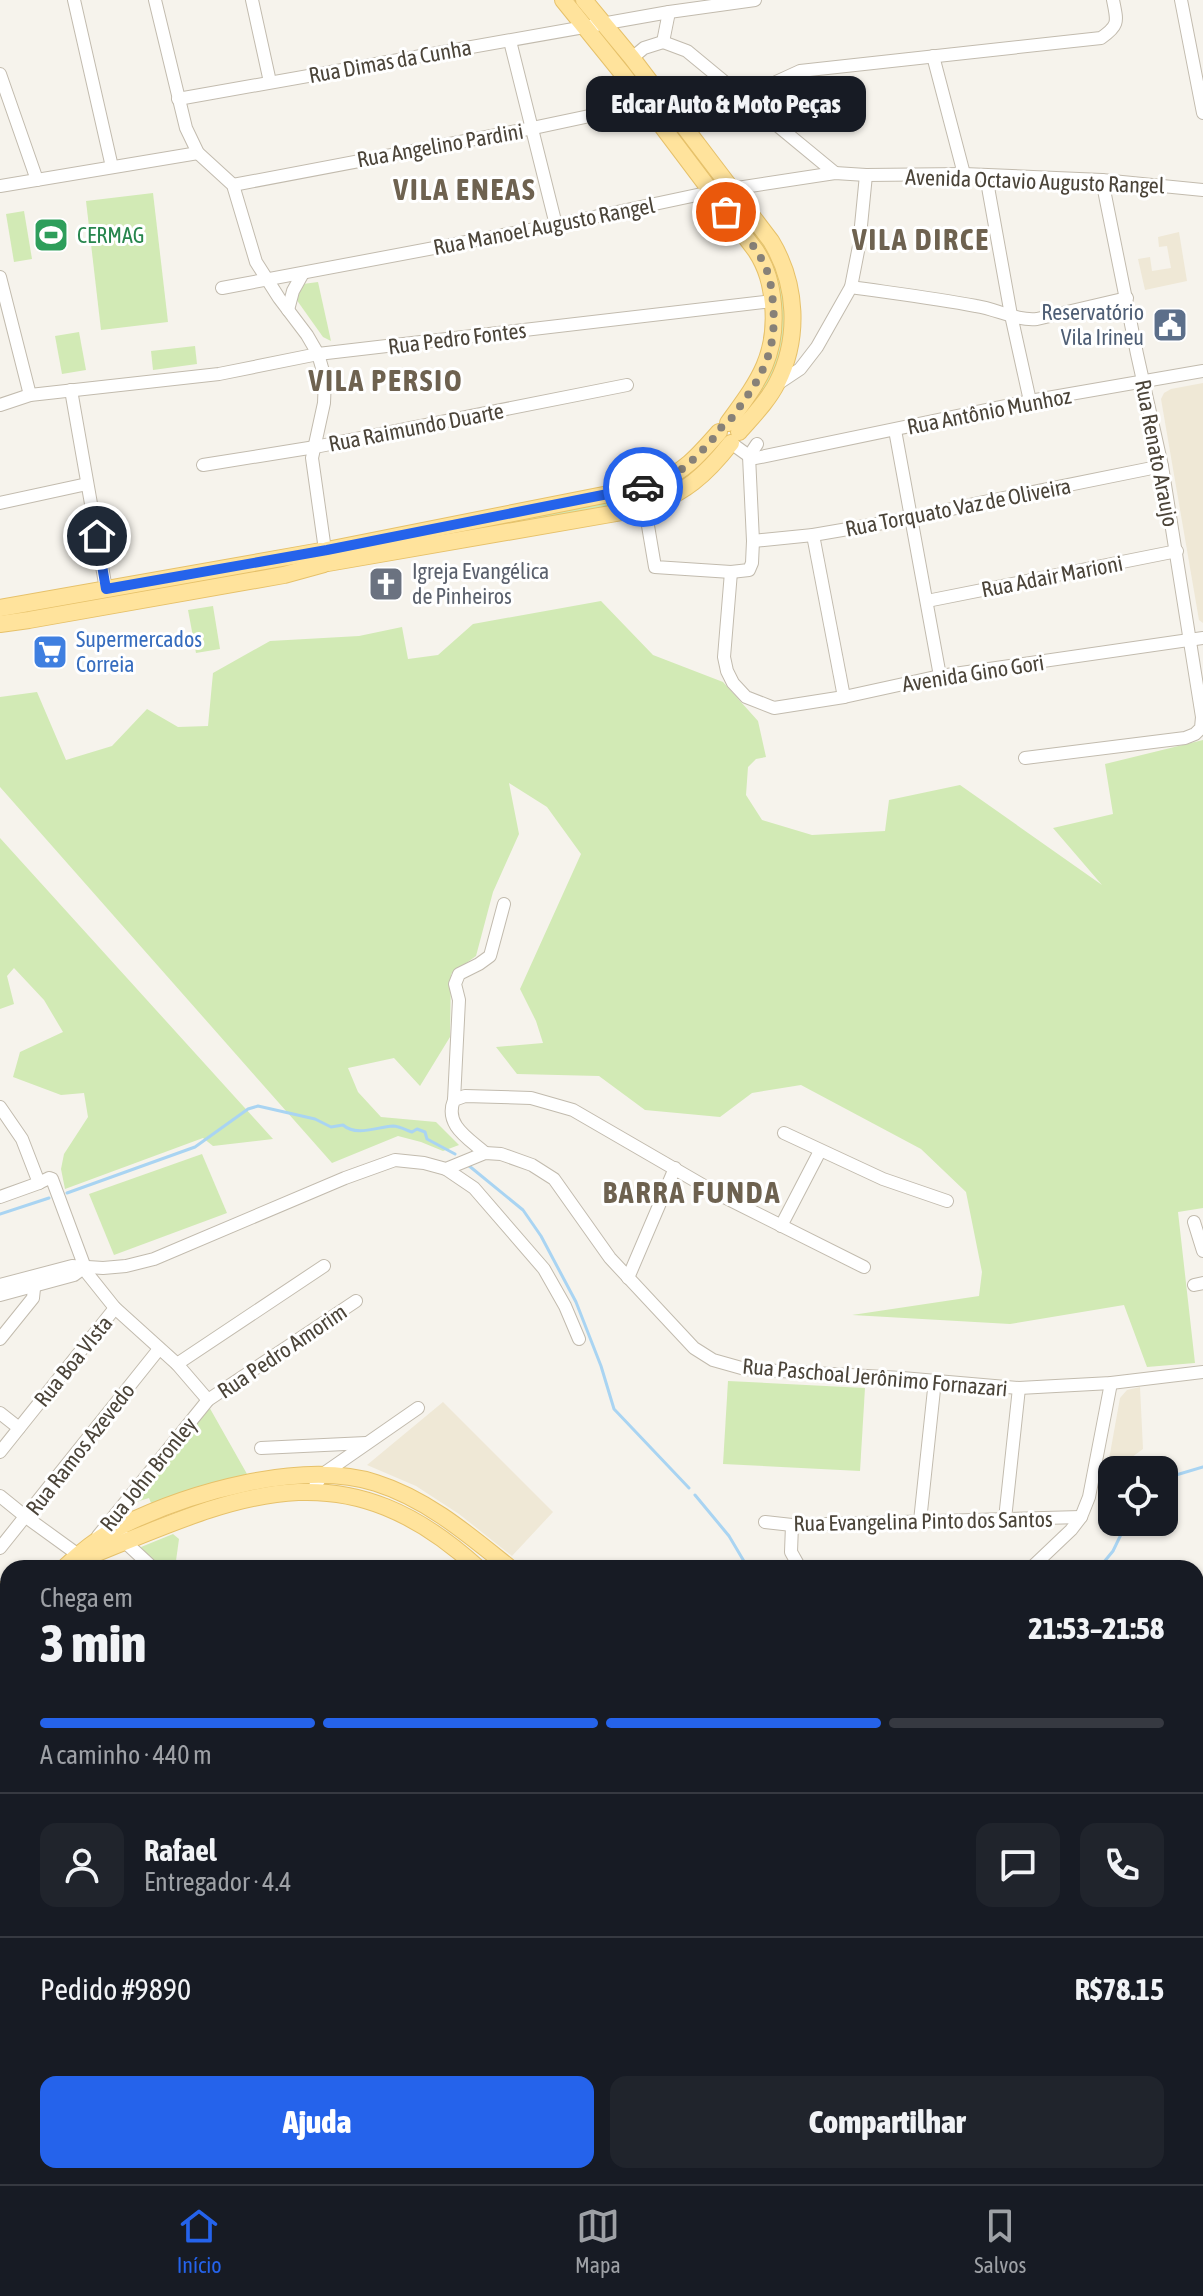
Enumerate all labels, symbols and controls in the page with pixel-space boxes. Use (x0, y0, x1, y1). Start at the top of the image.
street label: Rua Dimas da Cunha (307, 34, 473, 88)
callout: Edcar Auto & Moto Peças (586, 76, 866, 132)
text: Edcar Auto & Moto Peças (611, 89, 841, 119)
street label: Rua Angelino Pardini (355, 118, 525, 172)
street label: Avenida Octavio Augusto Rangel (905, 163, 1165, 199)
district label: VILA ENEAS (392, 172, 537, 206)
pin (692, 178, 760, 246)
icon: bag (704, 190, 748, 234)
street label: Rua Manoel Augusto Rangel (431, 192, 657, 260)
sports icon: CERMAG (32, 216, 70, 254)
place label: CERMAG (77, 222, 144, 248)
district label: VILA DIRCE (851, 222, 990, 256)
place label: Reservatório Vila Irineu (1041, 299, 1144, 350)
public building icon: Reservatório Vila Irineu (1151, 306, 1189, 344)
street label: Rua Pedro Fontes (386, 317, 528, 359)
district label: VILA PERSIO (307, 363, 464, 397)
street label: Rua Renato Araujo (1130, 377, 1184, 529)
street label: Rua Antônio Munhoz (905, 382, 1073, 440)
street label: Rua Raimundo Duarte (326, 397, 506, 457)
courier (603, 447, 683, 527)
icon: car (621, 465, 665, 509)
street label: Rua Torquato Vaz de Oliveira (843, 472, 1073, 542)
pin (63, 502, 131, 570)
icon: home (75, 514, 119, 558)
street label: Rua Adair Marioni (979, 550, 1125, 602)
place label: Igreja Evangélica de Pinheiros (412, 558, 549, 609)
church icon: Igreja Evangélica de Pinheiros (367, 565, 405, 603)
place label: Supermercados Correia (76, 626, 202, 677)
supermarket icon: Supermercados Correia (31, 633, 69, 671)
street label: Avenida Gino Gori (900, 649, 1046, 697)
district label: BARRA FUNDA (603, 1175, 781, 1209)
street label: Rua Pedro Amorim (213, 1298, 351, 1404)
street label: Rua Boa VIsta (28, 1310, 118, 1412)
street label: Rua Paschoal Jerônimo Fornazari (741, 1352, 1009, 1402)
street label: Rua Ramos Azevedo (20, 1378, 140, 1520)
street label: Rua John Bronley (94, 1412, 202, 1536)
map controls (1098, 1456, 1178, 1536)
button: locate (1098, 1456, 1178, 1536)
street label: Rua Evangelina Pinto dos Santos (793, 1506, 1053, 1536)
text: Chega em (40, 1583, 133, 1613)
text: 21:53–21:58 (1029, 1611, 1164, 1645)
text: 3 min (40, 1613, 146, 1673)
text: A caminho · 440 m (40, 1740, 212, 1770)
button: person (40, 1823, 124, 1907)
button: chat (976, 1823, 1060, 1907)
button: phone (1080, 1823, 1164, 1907)
text: Rafael (144, 1833, 217, 1867)
text: Entregador · 4.4 (144, 1867, 291, 1897)
text: Pedido #9890 (40, 1972, 191, 2006)
text: R$78.15 (1075, 1972, 1164, 2006)
button: Ajuda (40, 2076, 594, 2168)
button: Compartilhar (610, 2076, 1164, 2168)
tab: Início (177, 2204, 222, 2278)
tab: Mapa (575, 2204, 621, 2278)
tab: Salvos (974, 2204, 1026, 2278)

